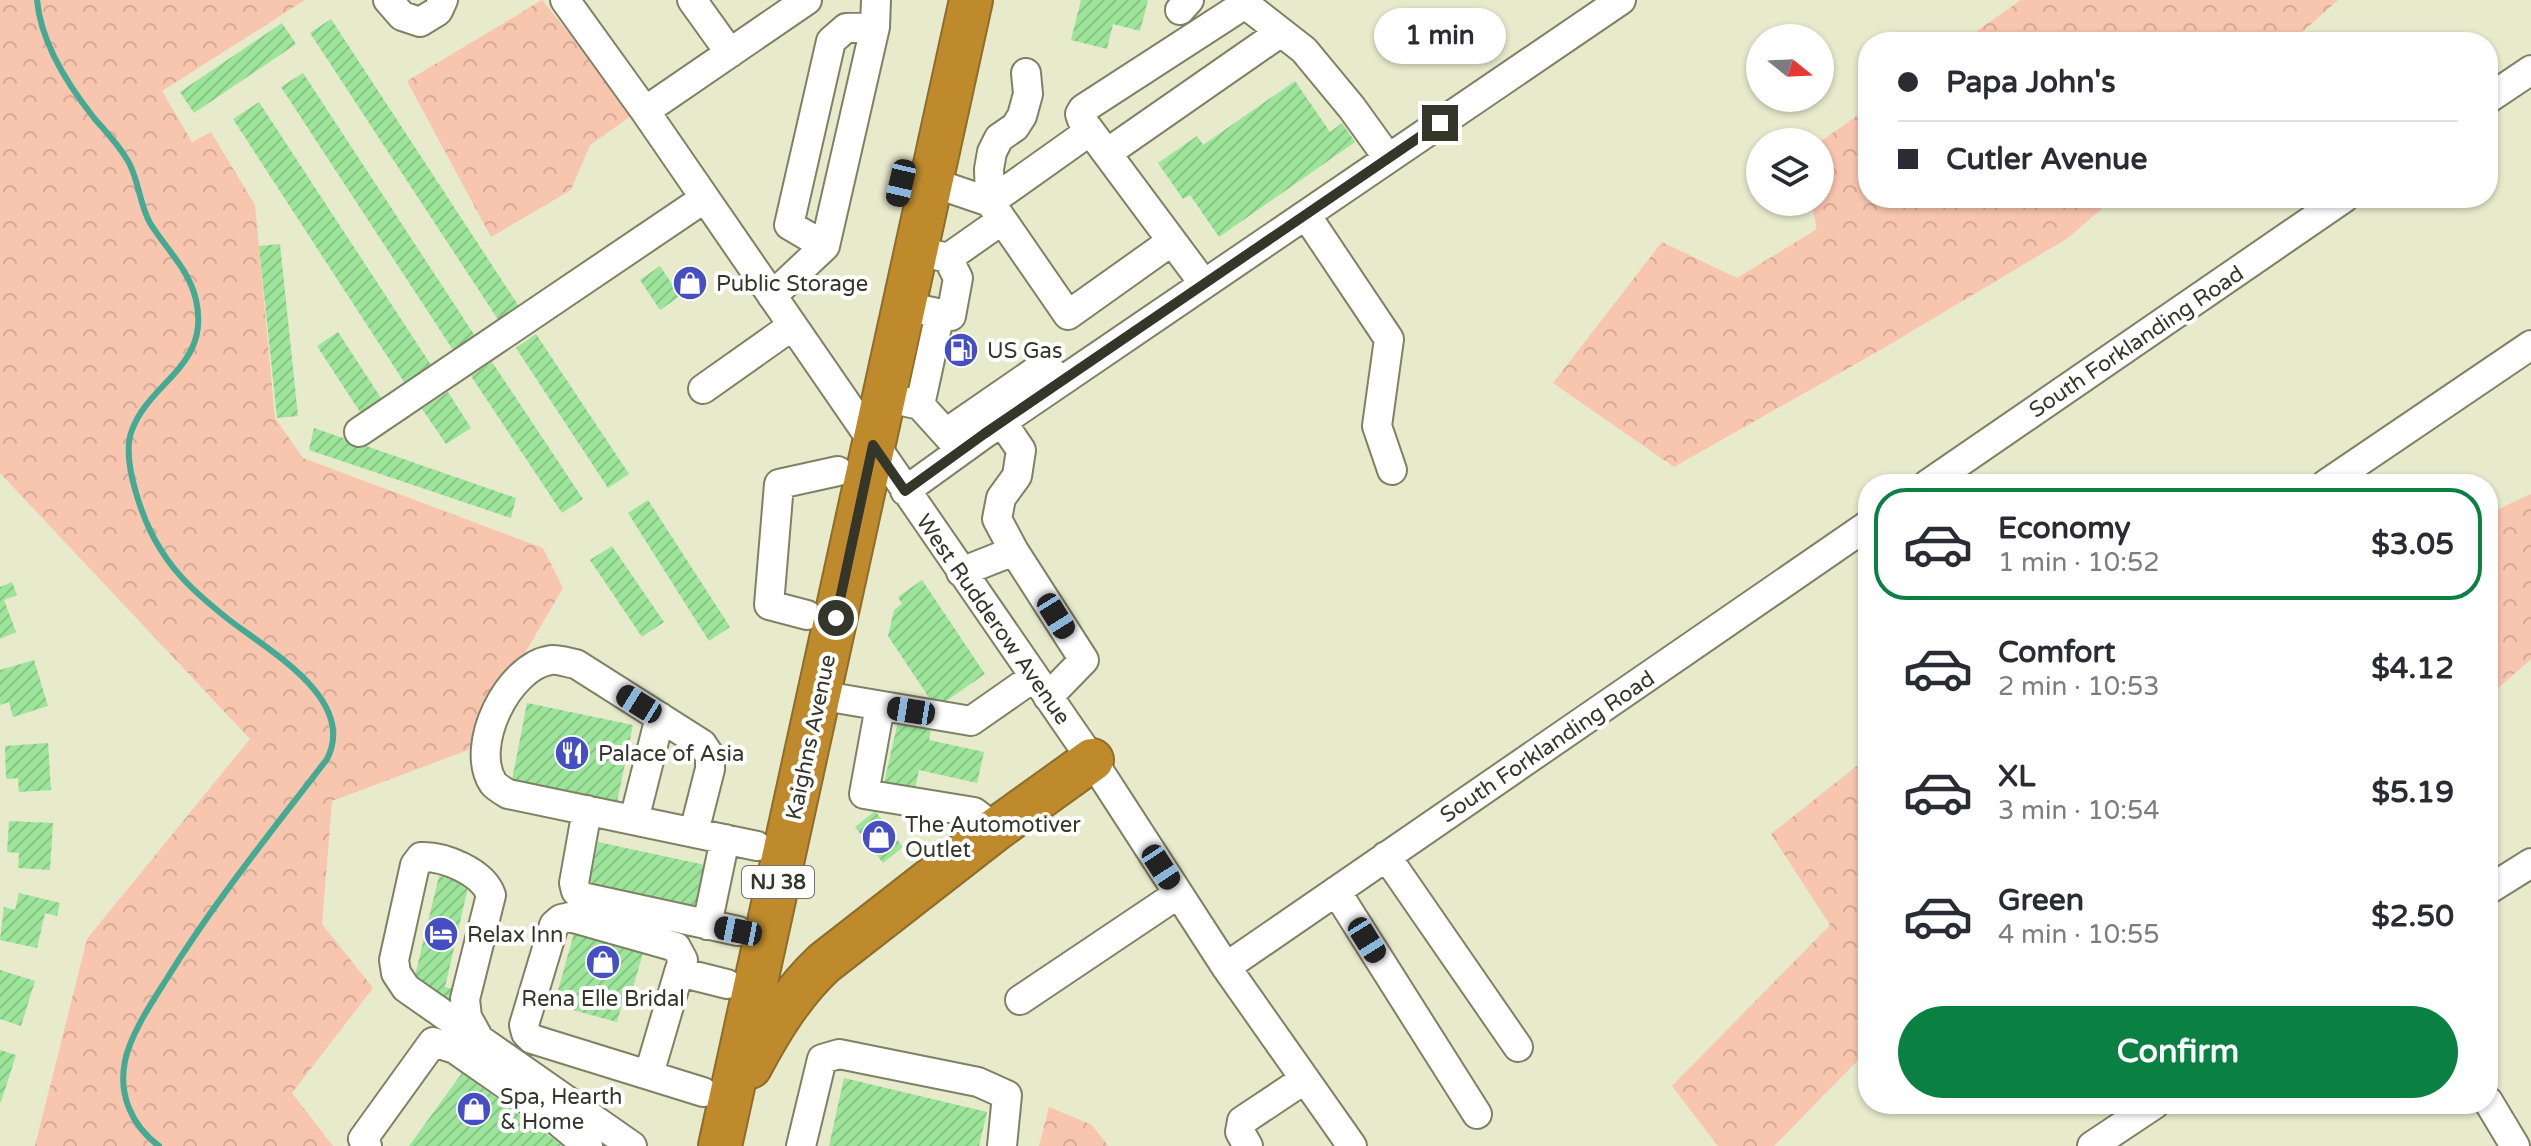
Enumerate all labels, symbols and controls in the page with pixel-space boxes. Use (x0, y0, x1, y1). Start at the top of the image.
callout: 1 min (1374, 7, 1506, 63)
text: 1 min (1405, 20, 1475, 51)
north arrow (1746, 24, 1834, 112)
map controls (1746, 24, 1834, 216)
text: Papa John's (1946, 64, 2116, 101)
route end (1422, 105, 1458, 141)
button: layers (1746, 128, 1834, 216)
text: Cutler Avenue (1946, 141, 2147, 178)
car (884, 157, 918, 209)
street label: South Forklanding Road (2024, 260, 2249, 423)
shop icon: Public Storage (671, 264, 709, 302)
place label: Public Storage (716, 271, 868, 297)
fuel station icon: US Gas (942, 331, 980, 369)
place label: US Gas (987, 338, 1063, 364)
icon: car (1902, 508, 1974, 580)
street label: West Rudderow Avenue (911, 509, 1076, 730)
text: Economy (1998, 510, 2131, 547)
text: $3.05 (2371, 526, 2454, 563)
text: 1 min · 10:52 (1998, 547, 2160, 578)
car (1033, 589, 1079, 643)
route start (818, 600, 854, 636)
icon: car (1902, 632, 1974, 704)
text: Comfort (1998, 634, 2116, 671)
text: $4.12 (2371, 650, 2454, 687)
street label: Kaighns Avenue (781, 652, 841, 822)
street label: South Forklanding Road (1435, 665, 1660, 828)
text: 2 min · 10:53 (1998, 671, 2160, 702)
car (612, 681, 666, 727)
car (885, 695, 937, 727)
restaurant icon: Palace of Asia (553, 734, 591, 772)
place label: Palace of Asia (598, 741, 744, 767)
icon: car (1902, 756, 1974, 828)
text: XL (1998, 758, 2035, 795)
text: $5.19 (2372, 774, 2454, 811)
text: 3 min · 10:54 (1998, 795, 2160, 826)
place label: The Automotiver Outlet (905, 812, 1081, 863)
shop icon: The Automotiver Outlet (860, 818, 898, 856)
car (1138, 840, 1184, 894)
road number: NJ 38 (742, 866, 814, 898)
icon: car (1902, 880, 1974, 952)
text: Green (1998, 882, 2084, 919)
text: $2.50 (2371, 898, 2454, 935)
car (1344, 913, 1390, 967)
hotel icon: Relax Inn (422, 915, 460, 953)
car (712, 915, 764, 947)
text: 4 min · 10:55 (1998, 919, 2160, 950)
place label: Relax Inn (467, 922, 563, 948)
shop icon: Rena Elle Bridal (584, 943, 622, 981)
place label: Rena Elle Bridal (521, 986, 685, 1012)
button: Confirm (1898, 1006, 2458, 1098)
place label: Spa, Hearth & Home (500, 1084, 622, 1135)
shop icon: Spa, Hearth & Home (455, 1090, 493, 1128)

